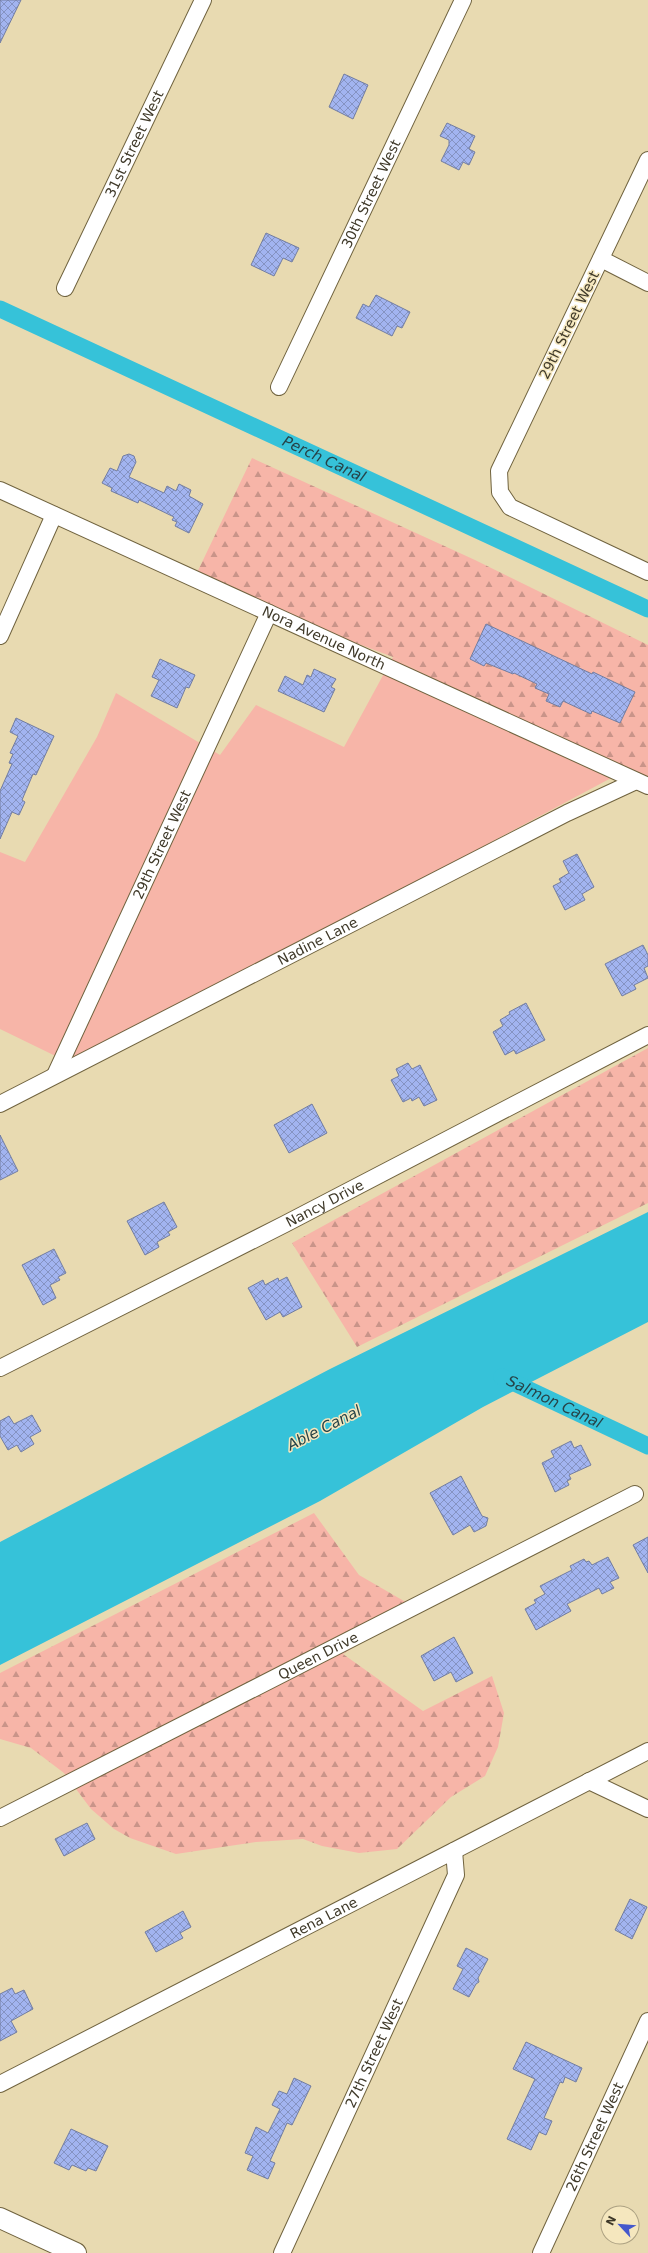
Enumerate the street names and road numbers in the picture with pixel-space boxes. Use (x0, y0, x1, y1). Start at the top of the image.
street label: 31st Street West (102, 87, 167, 200)
street label: 30th Street West (338, 136, 404, 251)
street label: 29th Street West (536, 268, 602, 382)
street label: Nora Avenue North (260, 603, 388, 673)
street label: 29th Street West (130, 787, 194, 902)
street label: Nadine Lane (275, 914, 360, 968)
street label: Nancy Drive (283, 1176, 366, 1230)
street label: Queen Drive (275, 1629, 361, 1683)
street label: Rena Lane (287, 1894, 360, 1942)
street label: 27th Street West (342, 1996, 406, 2110)
street label: 26th Street West (563, 2079, 627, 2194)

